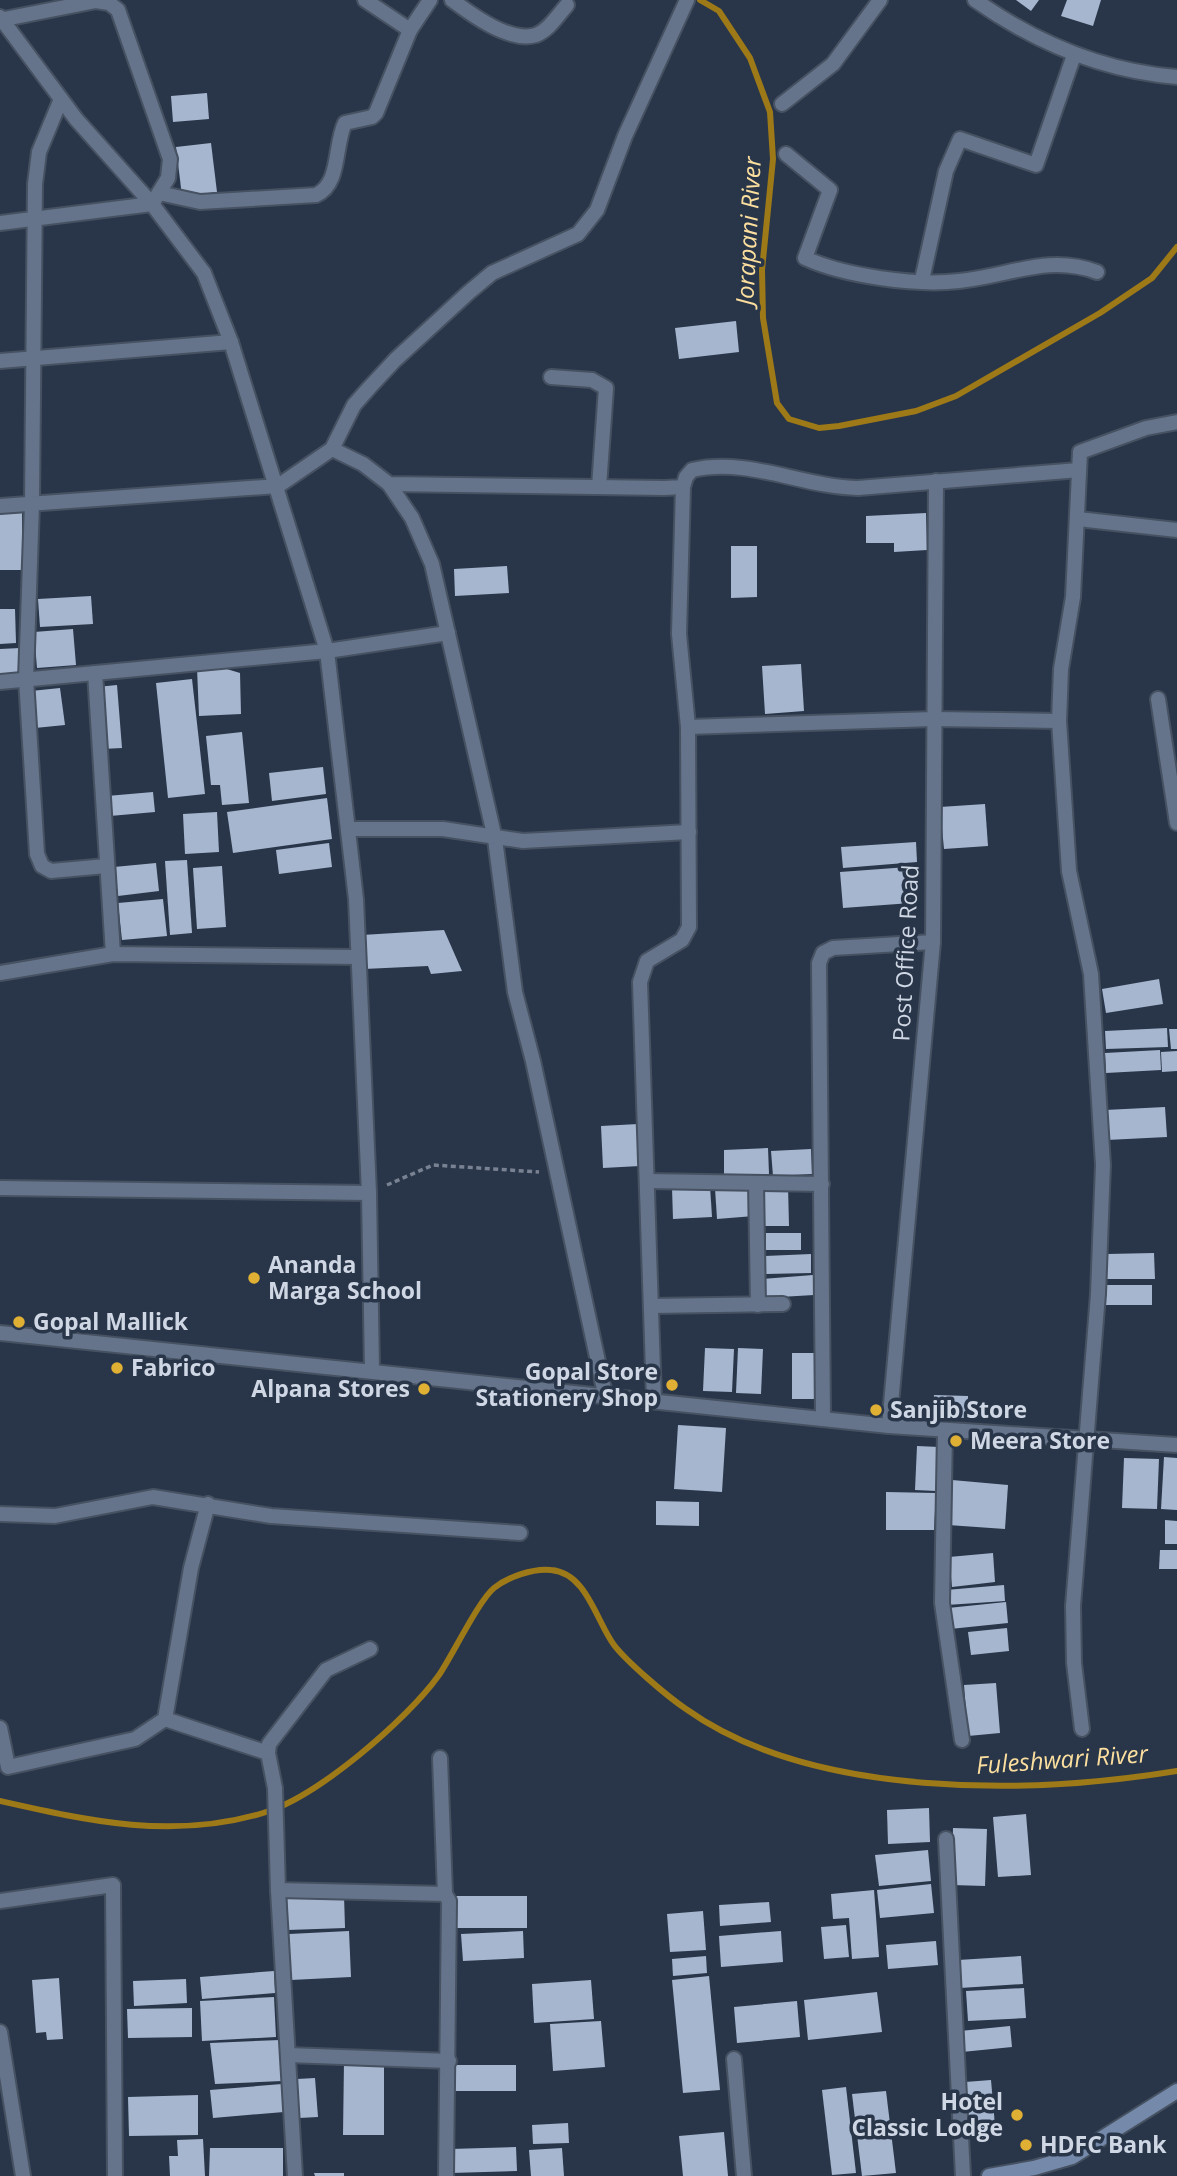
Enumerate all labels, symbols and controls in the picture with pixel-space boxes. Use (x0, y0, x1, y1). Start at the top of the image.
water label: Jorapani River (727, 154, 768, 310)
street label: Post Office Road (884, 864, 926, 1042)
place label: Ananda Marga School (268, 1248, 422, 1306)
marker: Ananda Marga School (246, 1270, 262, 1286)
place label: Gopal Mallick (33, 1305, 189, 1337)
marker: Gopal Mallick (11, 1314, 27, 1330)
place label: Fabrico (131, 1351, 216, 1383)
place label: Gopal Store Stationery Shop (475, 1355, 658, 1413)
marker: Fabrico (109, 1360, 125, 1376)
place label: Alpana Stores (251, 1372, 410, 1404)
marker: Gopal Store Stationery Shop (664, 1377, 680, 1393)
marker: Alpana Stores (416, 1381, 432, 1397)
place label: Sanjib Store (890, 1393, 1027, 1425)
marker: Sanjib Store (868, 1402, 884, 1418)
place label: Meera Store (970, 1424, 1110, 1456)
marker: Meera Store (948, 1433, 964, 1449)
water label: Fuleshwari River (975, 1736, 1150, 1781)
place label: Hotel Classic Lodge (851, 2085, 1003, 2143)
marker: Hotel Classic Lodge (1009, 2107, 1025, 2123)
place label: HDFC Bank (1040, 2128, 1167, 2160)
marker: HDFC Bank (1018, 2137, 1034, 2153)

